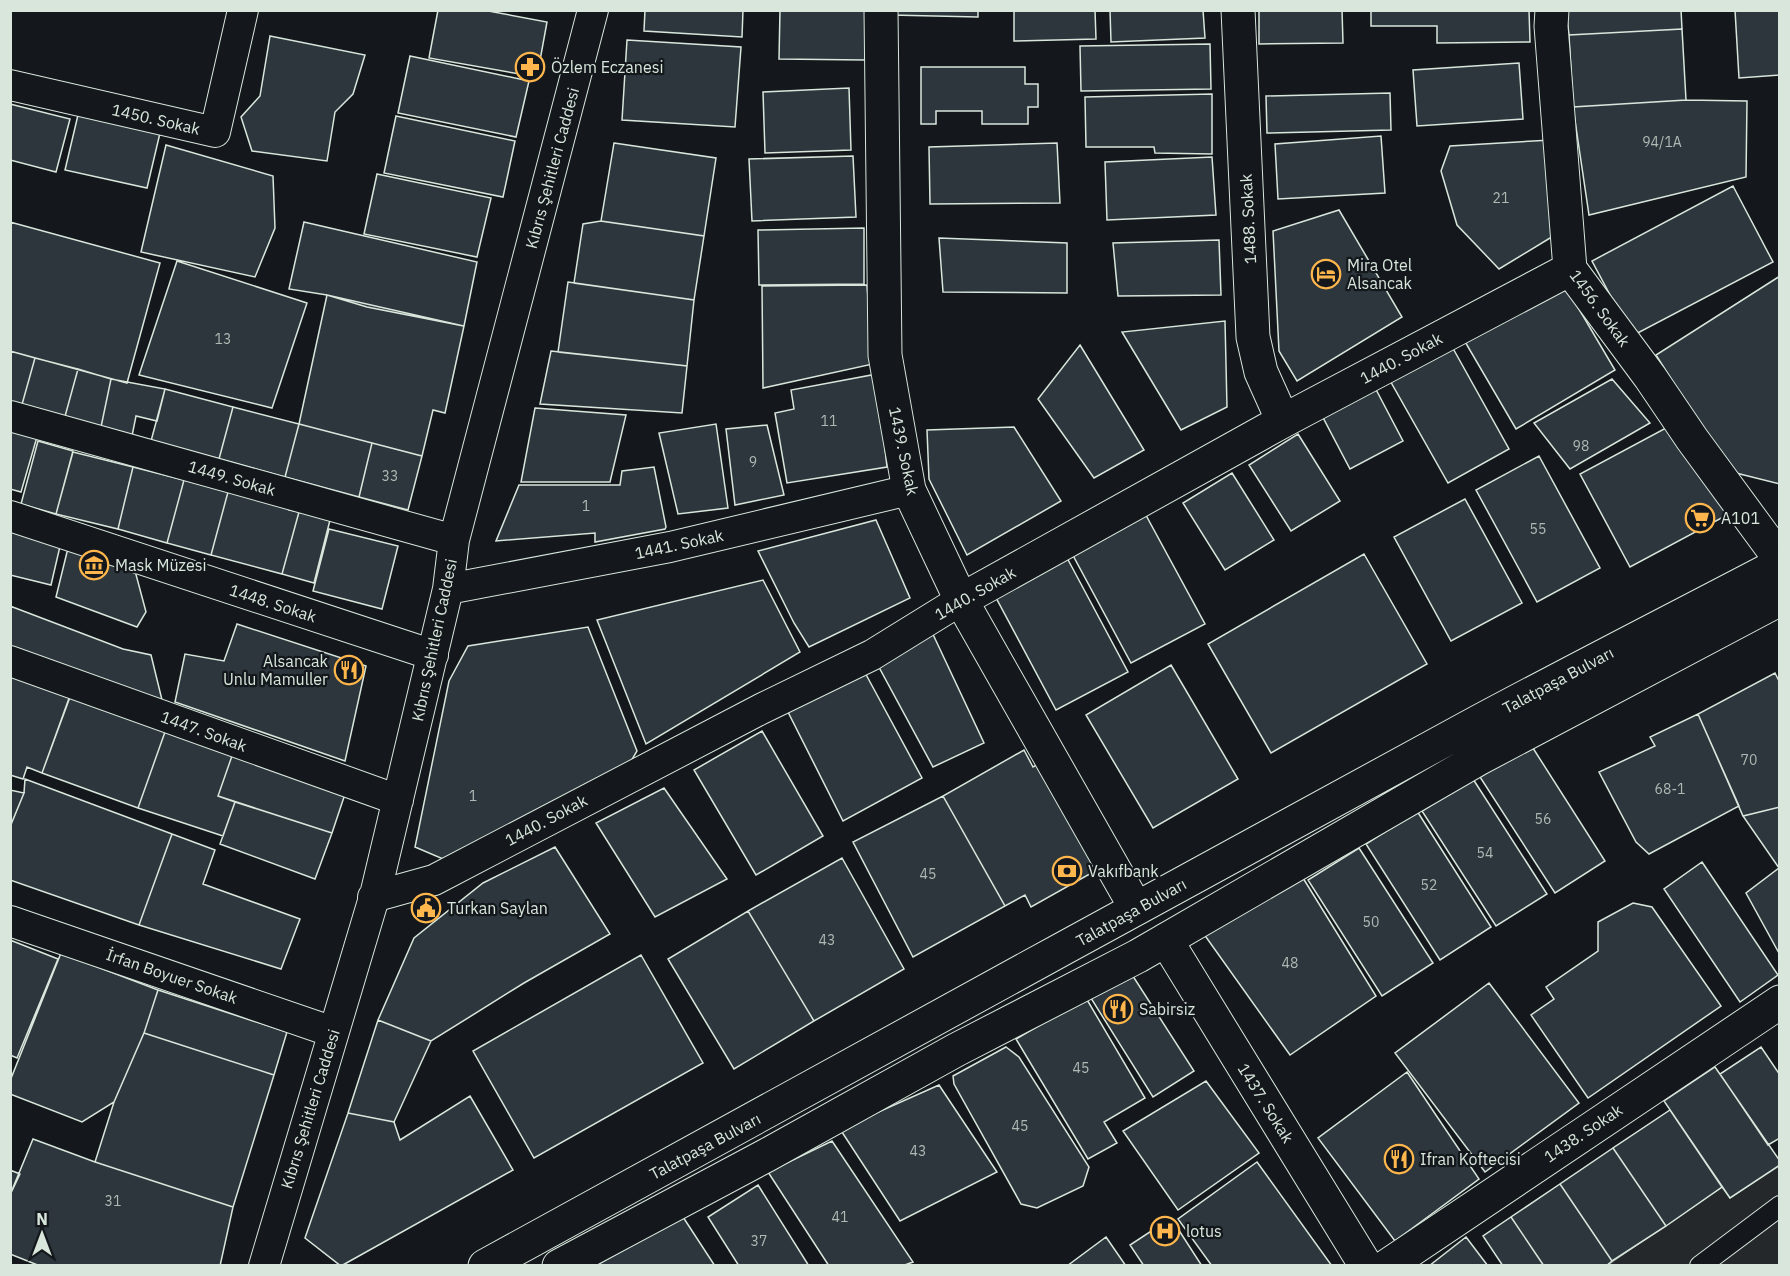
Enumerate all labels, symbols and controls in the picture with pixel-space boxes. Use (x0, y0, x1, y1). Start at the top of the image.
pharmacy icon: Özlem Eczanesi (514, 51, 546, 83)
place label: Özlem Eczanesi (551, 57, 663, 77)
street label: Kıbrıs Şehitleri Caddesi (521, 85, 583, 251)
street label: 1450. Sokak (110, 99, 203, 139)
house number: 94/1A (1642, 133, 1682, 151)
street label: 1488. Sokak (1236, 173, 1260, 265)
house number: 21 (1493, 189, 1509, 207)
place label: Mira Otel Alsancak (1347, 255, 1413, 293)
hotel icon: Mira Otel Alsancak (1310, 258, 1342, 290)
street label: 1456. Sokak (1565, 266, 1635, 351)
street label: 1440. Sokak (1357, 328, 1446, 388)
house number: 13 (215, 330, 231, 348)
street label: 1439. Sokak (885, 405, 923, 498)
house number: 11 (821, 412, 837, 430)
house number: 98 (1573, 437, 1589, 455)
house number: 9 (749, 453, 757, 471)
street label: 1449. Sokak (186, 456, 279, 500)
house number: 33 (382, 467, 398, 485)
house number: 1 (582, 497, 590, 515)
supermarket icon: A101 (1684, 502, 1716, 534)
place label: A101 (1721, 508, 1760, 528)
house number: 55 (1530, 520, 1546, 538)
street label: 1441. Sokak (633, 525, 726, 563)
museum icon: Mask Müzesi (78, 549, 110, 581)
place label: Mask Müzesi (115, 555, 206, 575)
street label: Kıbrıs Şehitleri Caddesi (407, 557, 461, 723)
street label: 1440. Sokak (931, 562, 1020, 624)
street label: 1448. Sokak (227, 580, 319, 627)
street label: Talatpaşa Bulvarı (1499, 642, 1617, 718)
place label: Alsancak Unlu Mamuller (223, 651, 329, 689)
restaurant icon: Alsancak Unlu Mamuller (333, 654, 365, 686)
street label: 1447. Sokak (158, 706, 250, 756)
house number: 70 (1741, 751, 1757, 769)
house number: 68-1 (1655, 780, 1685, 798)
house number: 1 (469, 787, 477, 805)
street label: 1440. Sokak (502, 790, 591, 850)
house number: 56 (1535, 810, 1551, 828)
house number: 54 (1477, 844, 1493, 862)
bank icon: Vakıfbank (1051, 855, 1083, 887)
place label: Vakıfbank (1088, 861, 1159, 881)
house number: 45 (920, 865, 936, 883)
street label: Talatpaşa Bulvarı (1072, 873, 1190, 951)
house number: 52 (1421, 876, 1437, 894)
public building icon: Turkan Saylan (410, 892, 442, 924)
place label: Turkan Saylan (447, 898, 548, 918)
house number: 50 (1363, 913, 1379, 931)
house number: 43 (819, 931, 835, 949)
street label: İrfan Boyuer Sokak (104, 944, 241, 1008)
house number: 48 (1282, 954, 1298, 972)
restaurant icon: Sabirsiz (1102, 993, 1134, 1025)
place label: Sabirsiz (1139, 999, 1195, 1019)
street label: Kıbrıs Şehitleri Caddesi (276, 1027, 344, 1191)
house number: 45 (1073, 1059, 1089, 1077)
street label: 1437. Sokak (1234, 1059, 1299, 1147)
street label: 1438. Sokak (1540, 1099, 1626, 1166)
street label: Talatpaşa Bulvarı (646, 1108, 764, 1184)
house number: 45 (1012, 1117, 1028, 1135)
house number: 43 (910, 1142, 926, 1160)
restaurant icon: Ifran Koftecisi (1383, 1143, 1415, 1175)
place label: Ifran Koftecisi (1420, 1149, 1521, 1169)
house number: 31 (105, 1192, 121, 1210)
north arrow (12, 1204, 72, 1264)
house number: 41 (832, 1208, 848, 1226)
text: N (36, 1209, 48, 1229)
hospital icon: lotus (1149, 1215, 1181, 1247)
place label: lotus (1186, 1221, 1222, 1241)
house number: 37 (751, 1232, 767, 1250)

